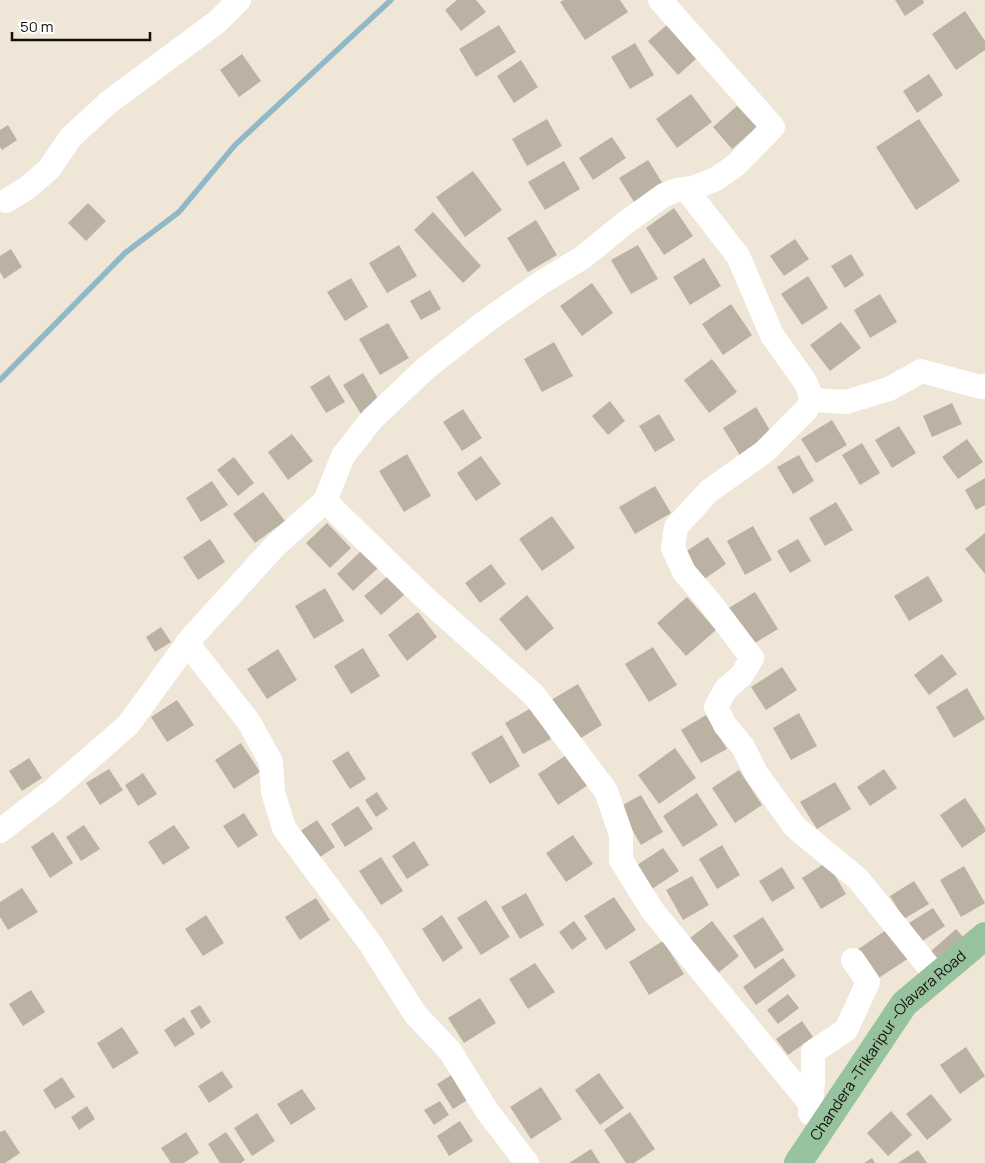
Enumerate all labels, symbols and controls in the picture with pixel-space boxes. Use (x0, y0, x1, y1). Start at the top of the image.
scale bar (12, 10, 150, 42)
text: 50 m (20, 16, 54, 37)
street label: Chandera -Trikaripur -Olavara Road (805, 945, 970, 1145)

